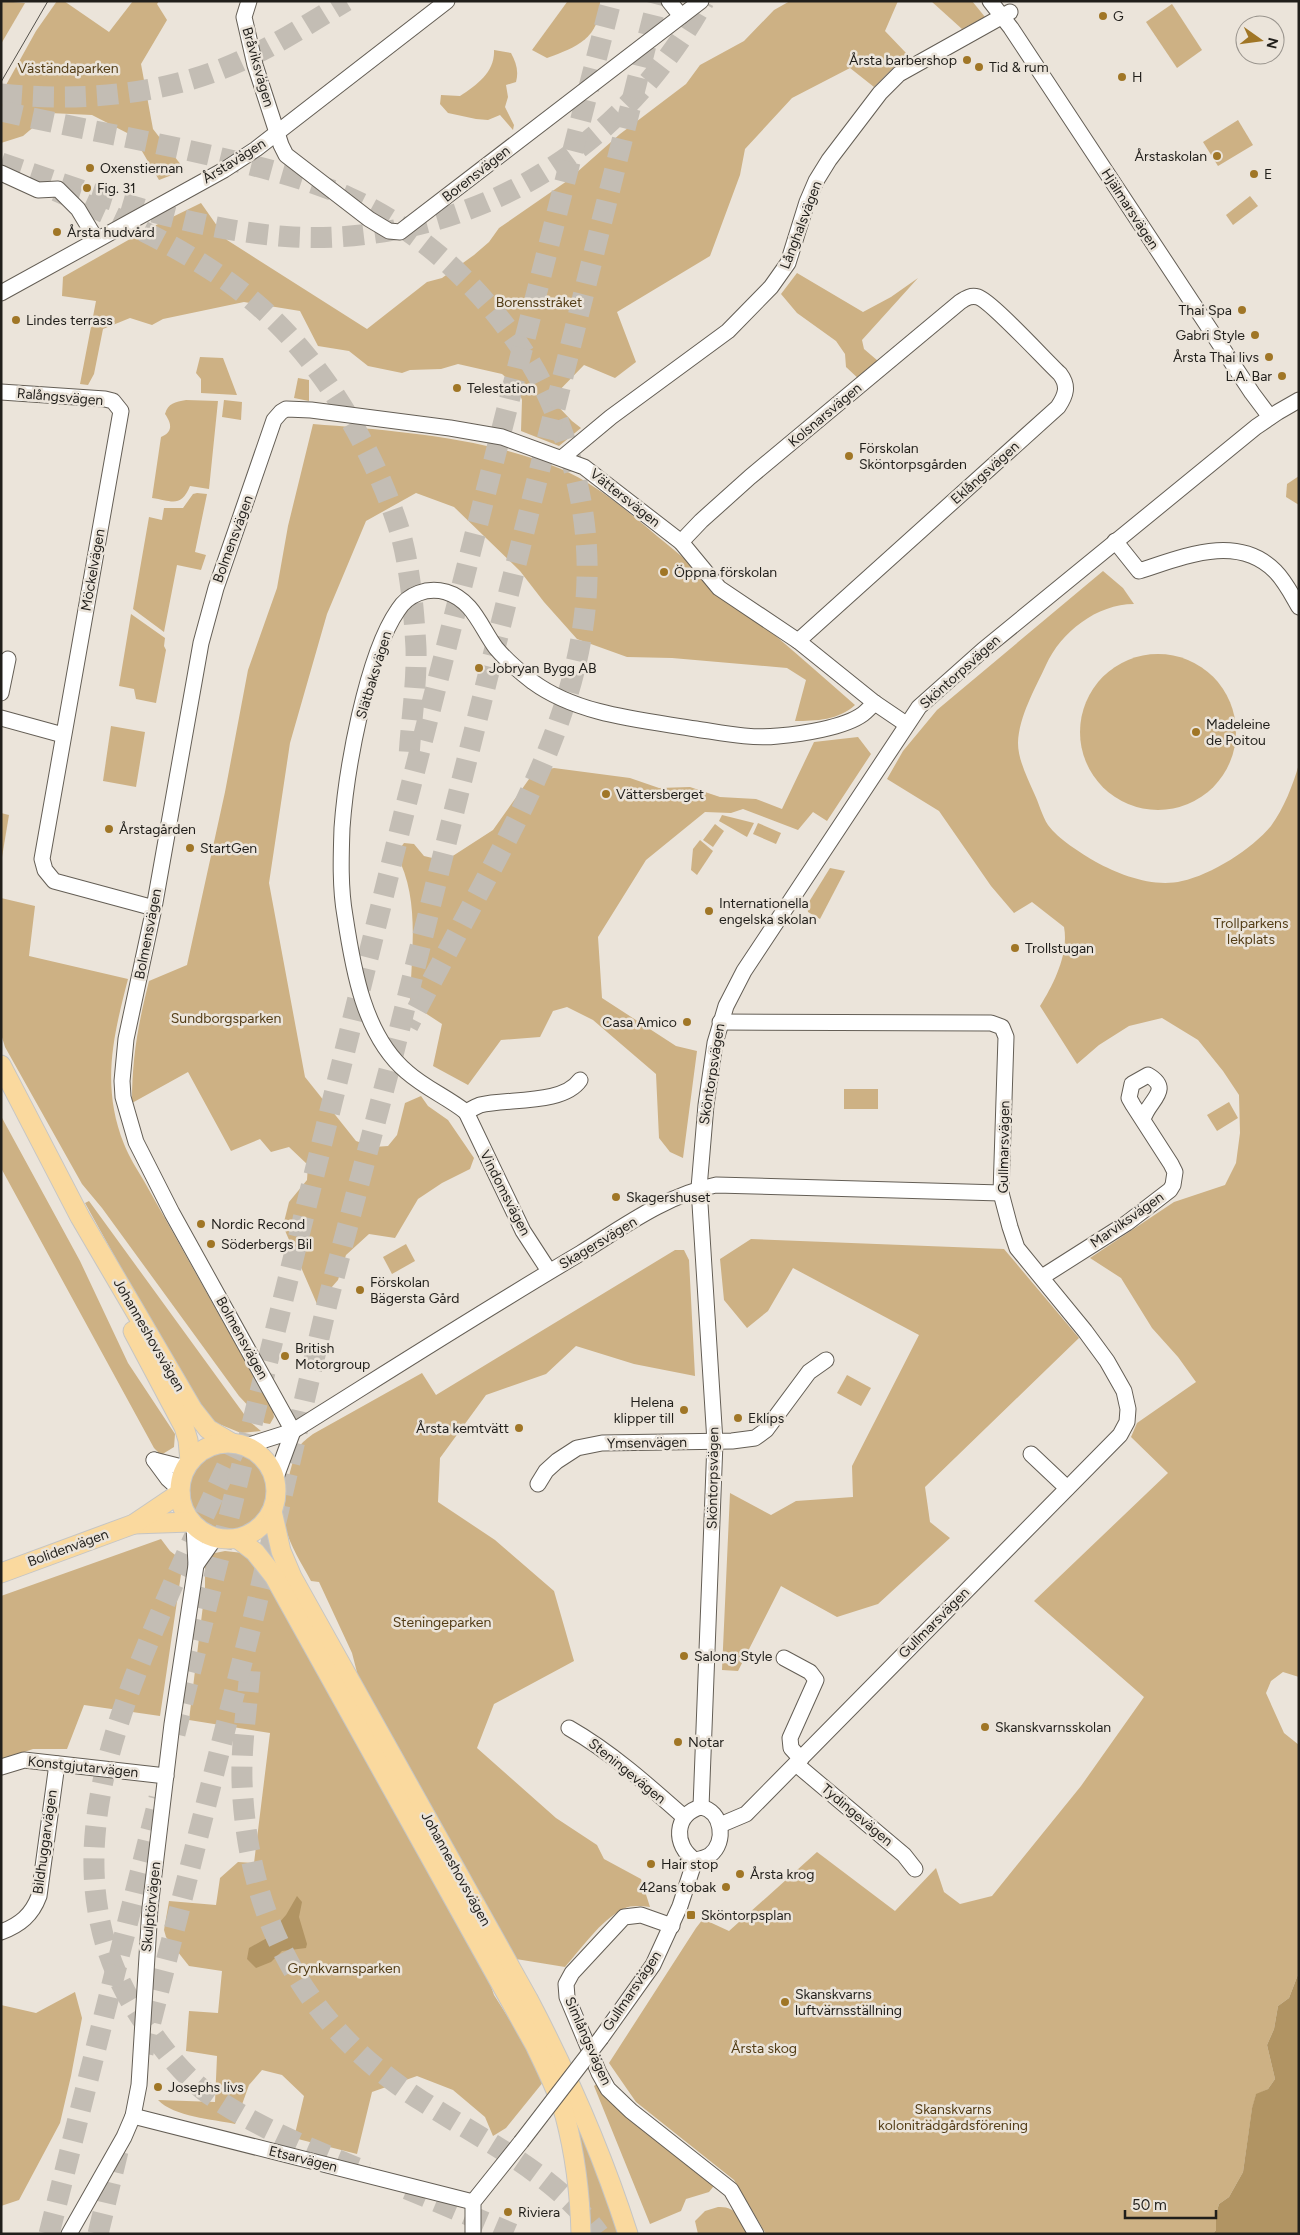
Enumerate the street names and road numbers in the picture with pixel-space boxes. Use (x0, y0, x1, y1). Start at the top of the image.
street label: Bråviksvägen (238, 25, 278, 109)
street label: Årstavägen (199, 135, 269, 187)
street label: Borensvägen (439, 142, 513, 206)
street label: Hjälmarsvägen (1098, 165, 1163, 253)
street label: Långhalsvägen (776, 178, 826, 271)
street label: Kolsnarsvägen (785, 379, 865, 451)
street label: Ralångsvägen (16, 385, 104, 409)
street label: Eklångsvägen (947, 438, 1023, 508)
street label: Vättersvägen (587, 465, 664, 531)
street label: Bolmensvägen (209, 493, 257, 585)
street label: Möckelvägen (77, 527, 109, 612)
street label: Slätbaksvägen (353, 629, 395, 721)
street label: Sköntorpsvägen (916, 631, 1004, 712)
street label: Bolmensvägen (131, 887, 165, 981)
street label: Sköntorpsvägen (696, 1022, 728, 1126)
street label: Gullmarsvägen (995, 1100, 1013, 1194)
street label: Vindomsvägen (476, 1147, 534, 1239)
street label: Marviksvägen (1087, 1188, 1167, 1252)
street label: Skagersvägen (556, 1213, 640, 1273)
street label: Johanneshovsvägen (110, 1275, 188, 1395)
street label: Bolmensvägen (212, 1294, 272, 1382)
street label: Sköntorpsvägen (704, 1427, 722, 1529)
street label: Ymsenvägen (607, 1434, 687, 1452)
street label: Bolidenvägen (25, 1525, 111, 1570)
street label: Gullmarsvägen (895, 1584, 973, 1662)
street label: Steningevägen (585, 1735, 669, 1807)
street label: Konstgjutarvägen (27, 1753, 139, 1781)
street label: Tydingevägen (818, 1780, 896, 1850)
street label: Bildhuggarvägen (29, 1789, 61, 1895)
street label: Johanneshovsvägen (418, 1809, 494, 1929)
street label: Skulptörvägen (138, 1861, 164, 1953)
street label: Gullmarsvägen (599, 1948, 665, 2034)
street label: Simlångsvägen (561, 1994, 615, 2088)
street label: Etsarvägen (267, 2142, 339, 2176)

